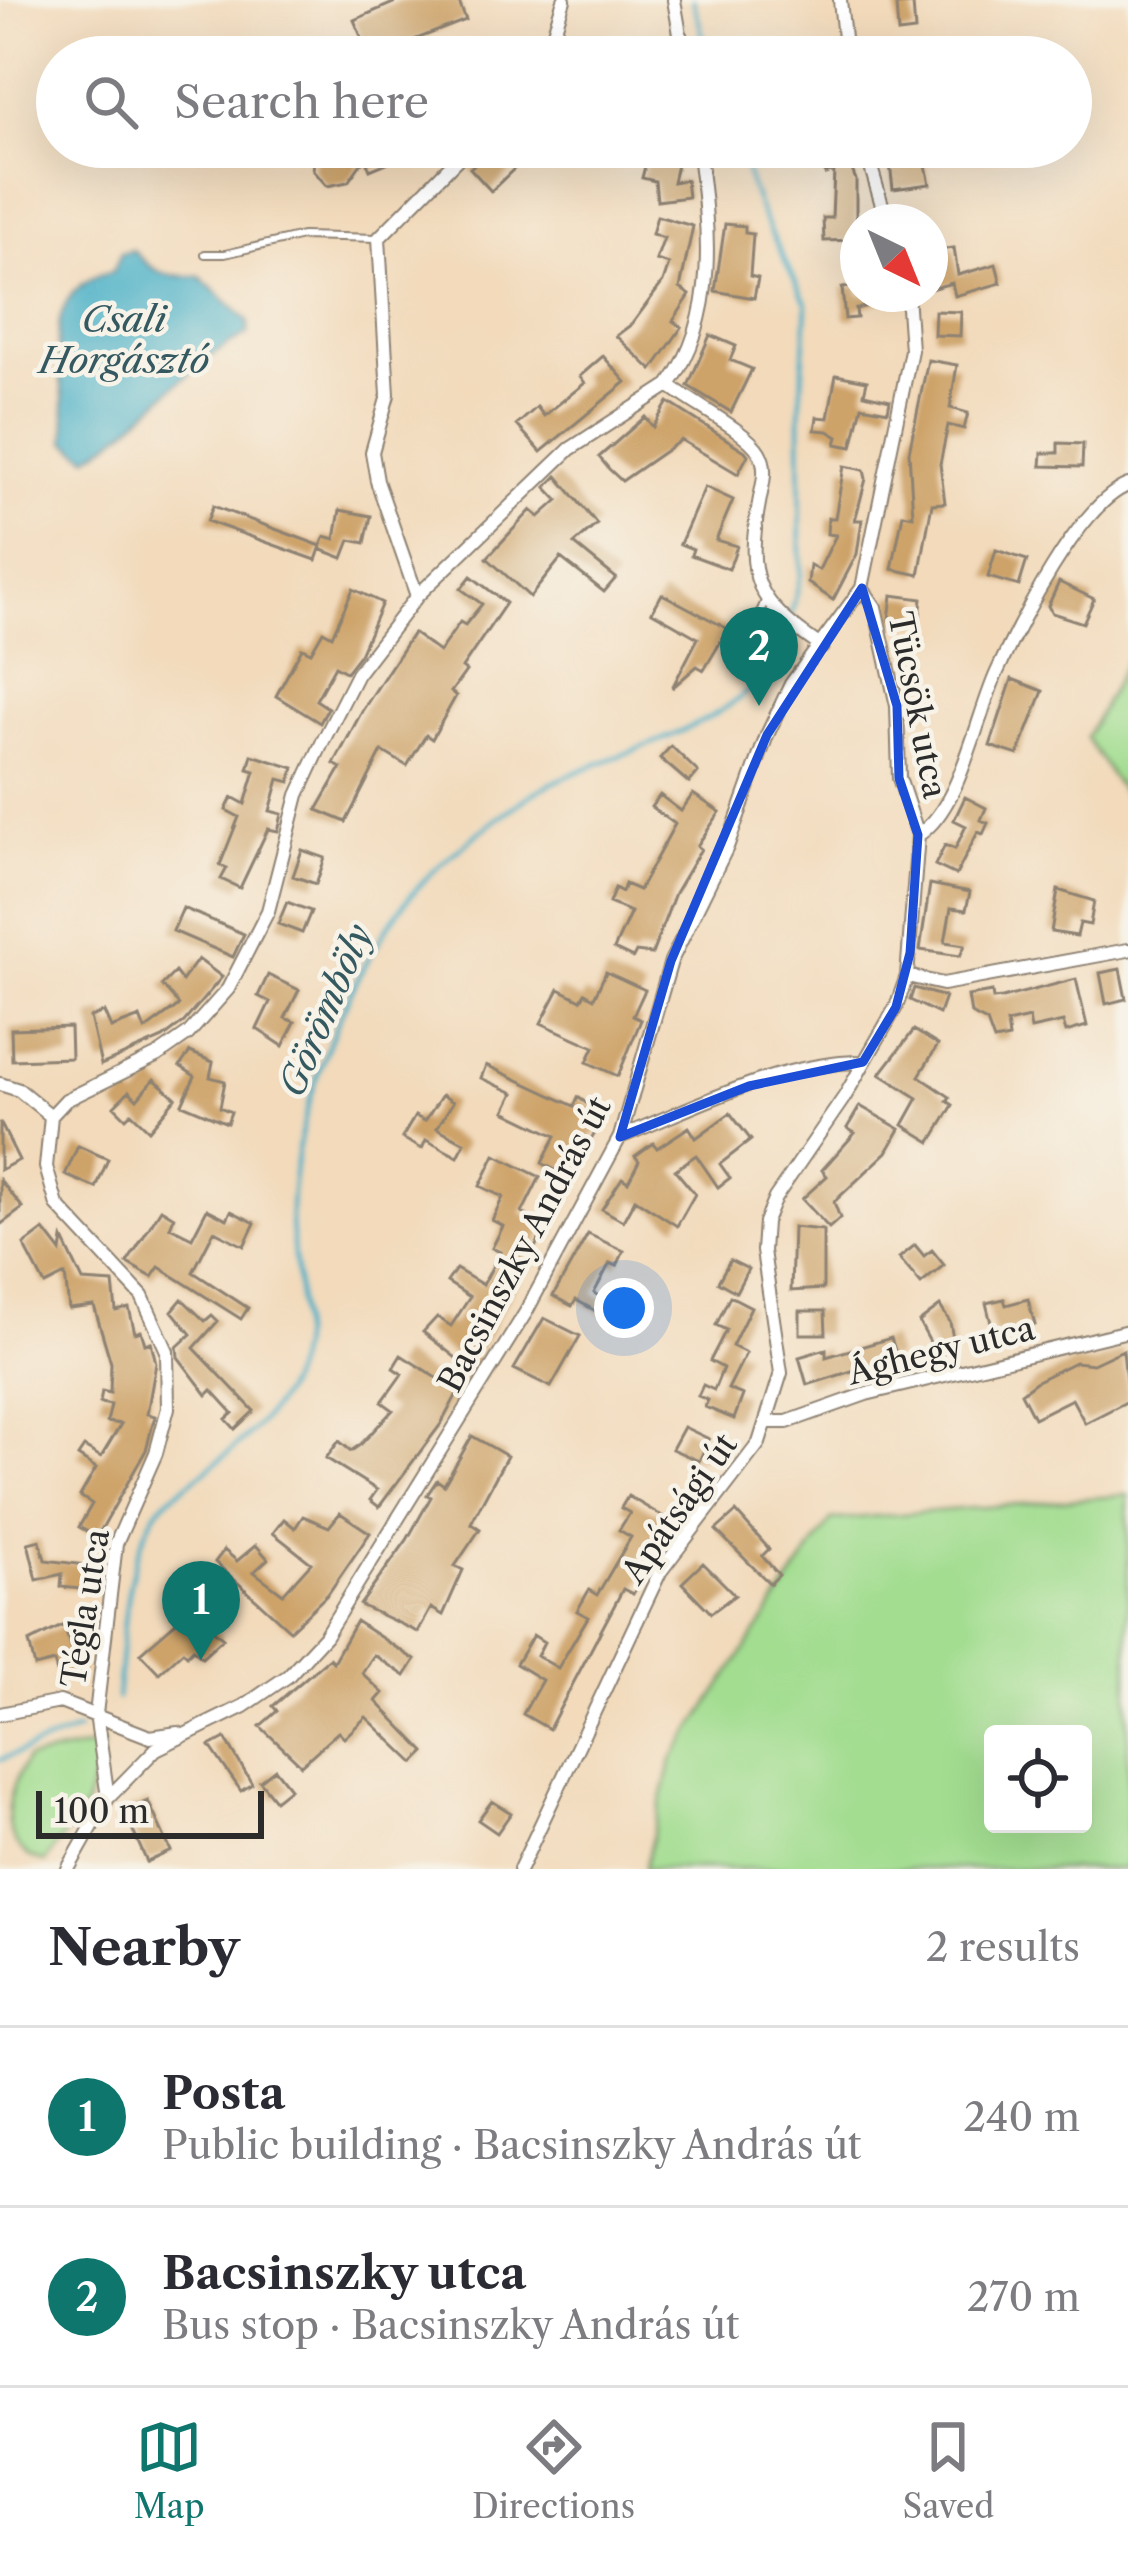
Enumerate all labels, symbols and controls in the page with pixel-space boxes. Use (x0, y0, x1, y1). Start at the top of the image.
search box (36, 36, 1092, 168)
icon: search (78, 69, 144, 135)
text: Search here (174, 74, 429, 130)
north arrow (840, 204, 948, 312)
water label: Csali Horgásztó (36, 297, 210, 382)
pin: 2 (720, 607, 798, 706)
street label: Tücsök utca (879, 608, 956, 802)
water label: Görömböly (269, 917, 381, 1103)
street label: Bacsinszky András út (429, 1089, 620, 1399)
your location (594, 1278, 654, 1338)
street label: Ághegy utca (842, 1307, 1039, 1394)
street label: Apátsági út (612, 1425, 746, 1592)
street label: Tégla utca (53, 1525, 118, 1690)
pin: 1 (162, 1561, 240, 1660)
map controls (984, 1725, 1092, 1833)
button: locate (984, 1725, 1092, 1833)
scale bar (36, 1785, 264, 1838)
text: 100 m (54, 1791, 149, 1832)
text: Nearby (48, 1916, 240, 1978)
text: 2 results (926, 1923, 1080, 1971)
text: Posta (162, 2065, 285, 2121)
text: 1 (78, 2093, 96, 2141)
text: 240 m (964, 2093, 1080, 2141)
text: Public building · Bacsinszky András út (162, 2121, 861, 2169)
text: Bacsinszky utca (162, 2245, 526, 2301)
text: 2 (75, 2273, 99, 2321)
text: 270 m (967, 2273, 1080, 2321)
text: Bus stop · Bacsinszky András út (162, 2301, 739, 2349)
tab: Map (134, 2414, 205, 2527)
tab: Directions (472, 2414, 635, 2527)
tab: Saved (903, 2414, 994, 2527)

